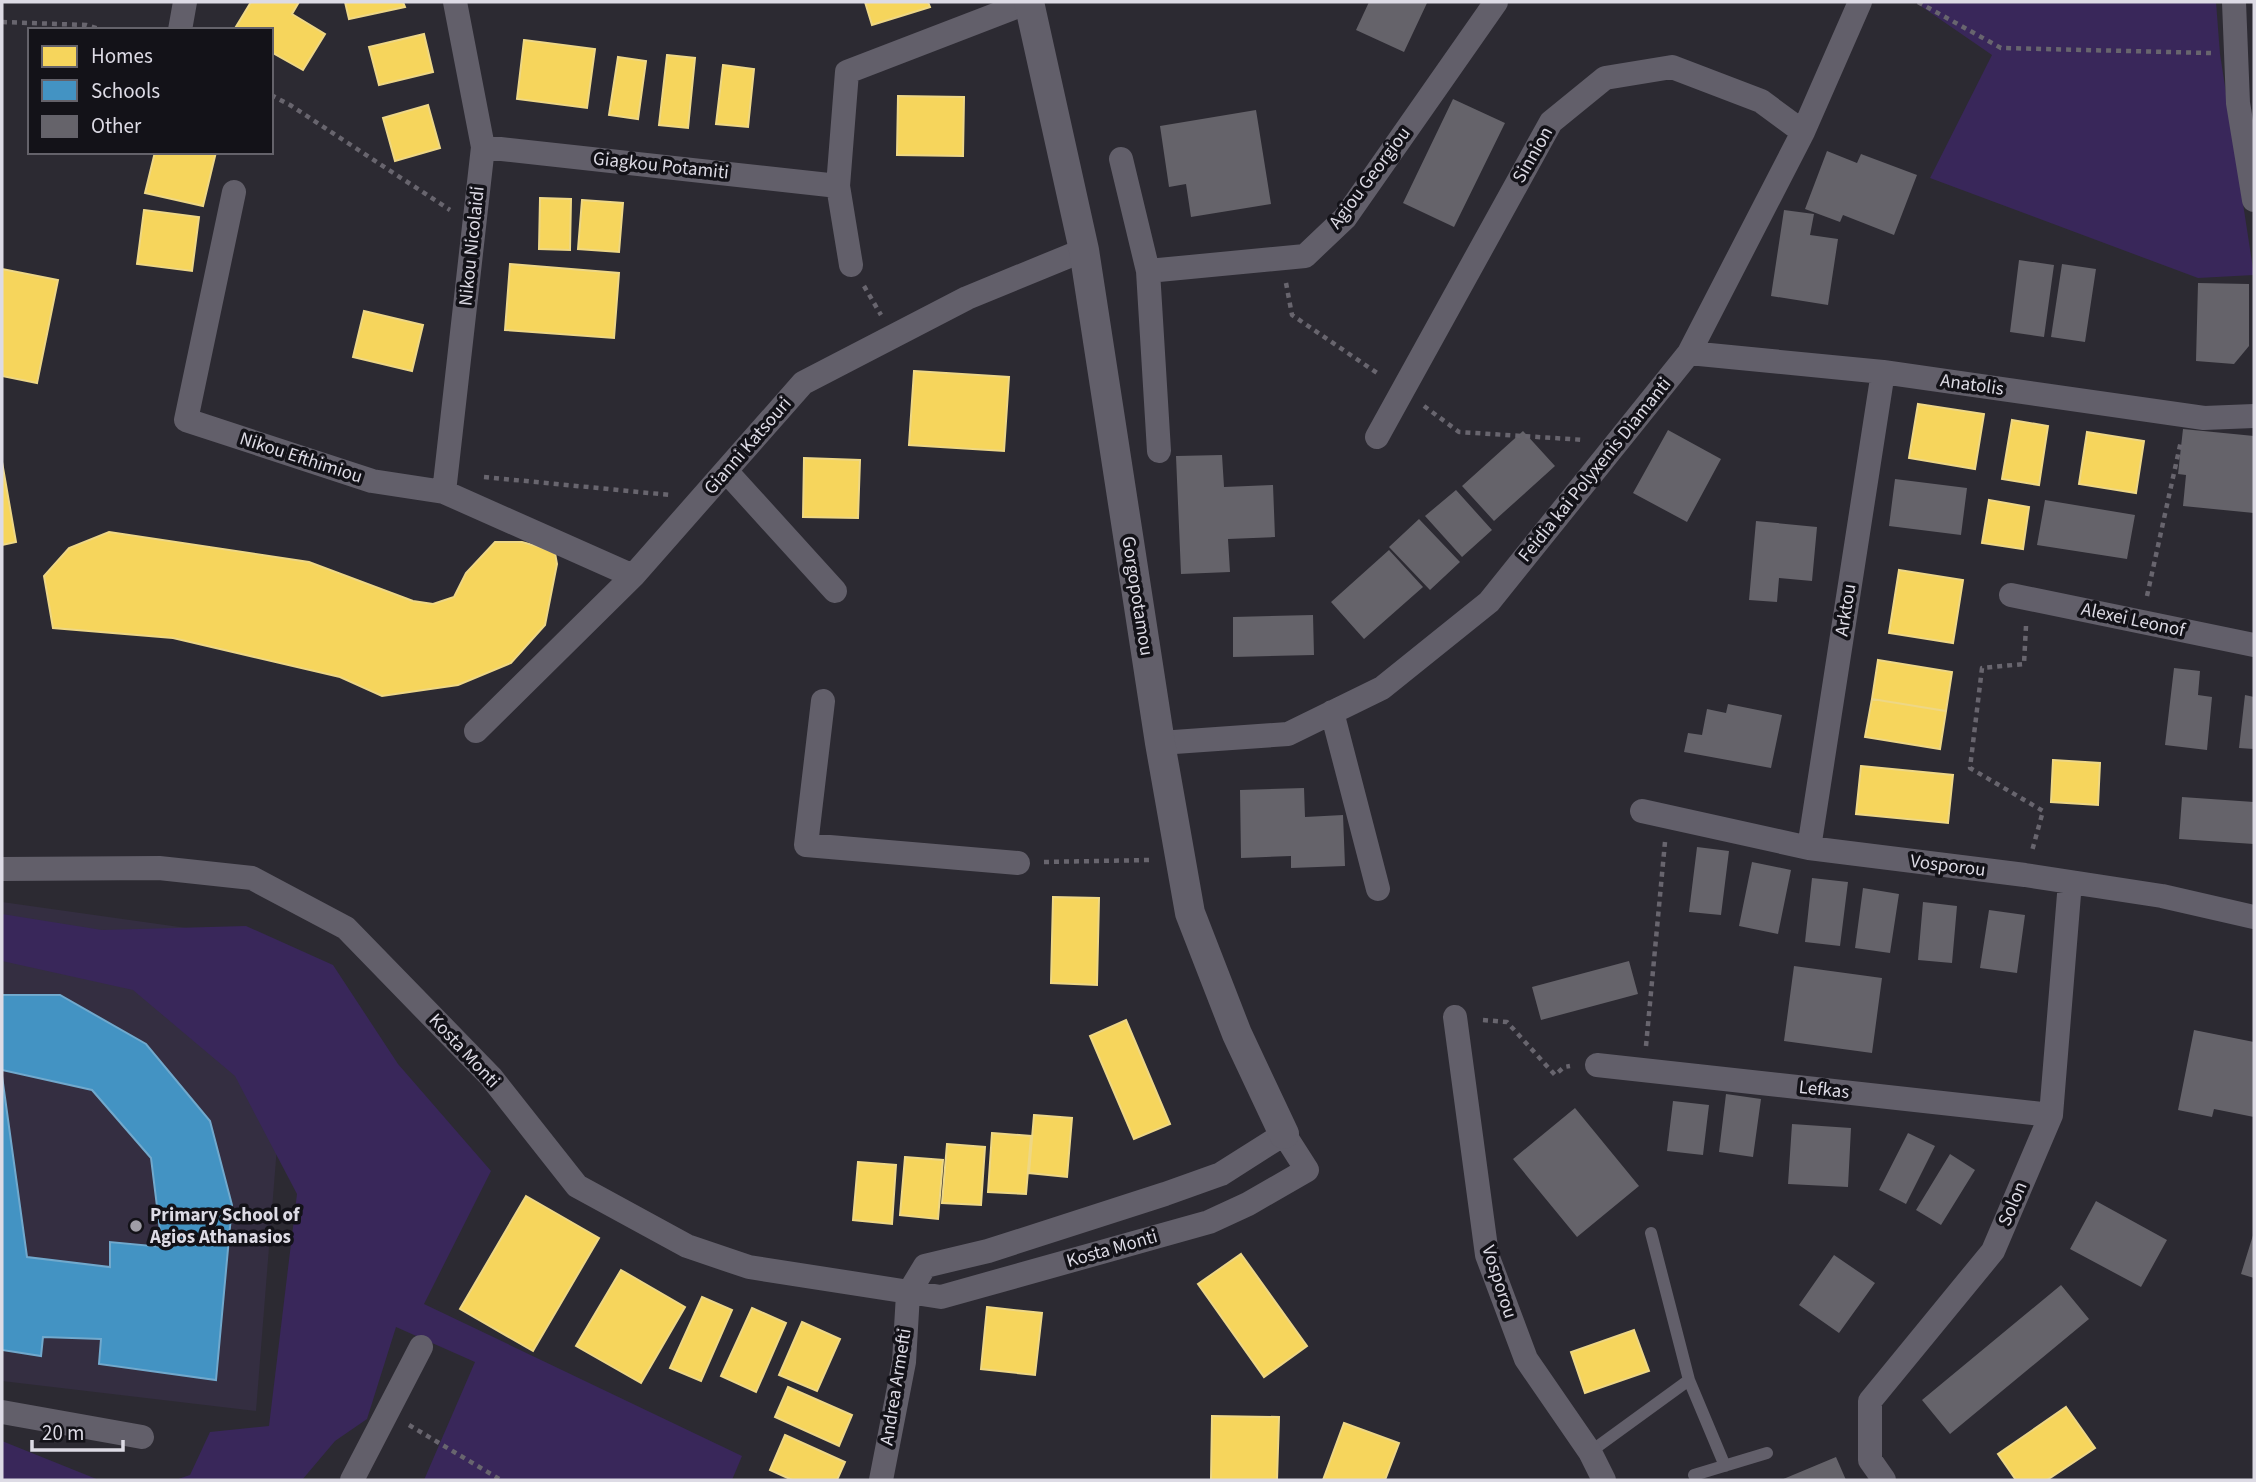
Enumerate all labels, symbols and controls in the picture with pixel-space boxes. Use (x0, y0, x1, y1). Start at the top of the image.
legend (28, 28, 273, 154)
text: Homes (91, 41, 153, 71)
text: Schools (91, 76, 160, 106)
text: Other (91, 111, 142, 141)
street label: Agiou Georgiou (1323, 121, 1417, 235)
street label: Sinnion (1506, 122, 1560, 188)
street label: Giagkou Potamiti (592, 145, 730, 187)
street label: Nikou Nicolaidi (452, 185, 492, 307)
street label: Anatolis (1938, 367, 2006, 403)
street label: Feidia kai Polyxenis Diamanti (1512, 372, 1678, 568)
street label: Gianni Katsouri (698, 391, 798, 501)
street label: Nikou Efthimiou (236, 425, 366, 491)
street label: Gorgopotamou (1114, 534, 1160, 658)
street label: Arktou (1829, 582, 1863, 638)
street label: Alexei Leonof (2079, 596, 2189, 644)
street label: Vosporou (1909, 848, 1987, 884)
street label: Kosta Monti (422, 1008, 506, 1094)
street label: Lefkas (1797, 1074, 1851, 1106)
street label: Solon (1992, 1178, 2034, 1230)
place label: Primary School of Agios Athanasios (149, 1202, 301, 1251)
marker: Primary School of Agios Athanasios (128, 1218, 144, 1234)
street label: Kosta Monti (1063, 1223, 1161, 1275)
street label: Vosporou (1474, 1242, 1524, 1322)
street label: Andrea Armefti (873, 1327, 919, 1447)
scale bar (32, 1408, 122, 1452)
text: 20 m (42, 1418, 84, 1448)

